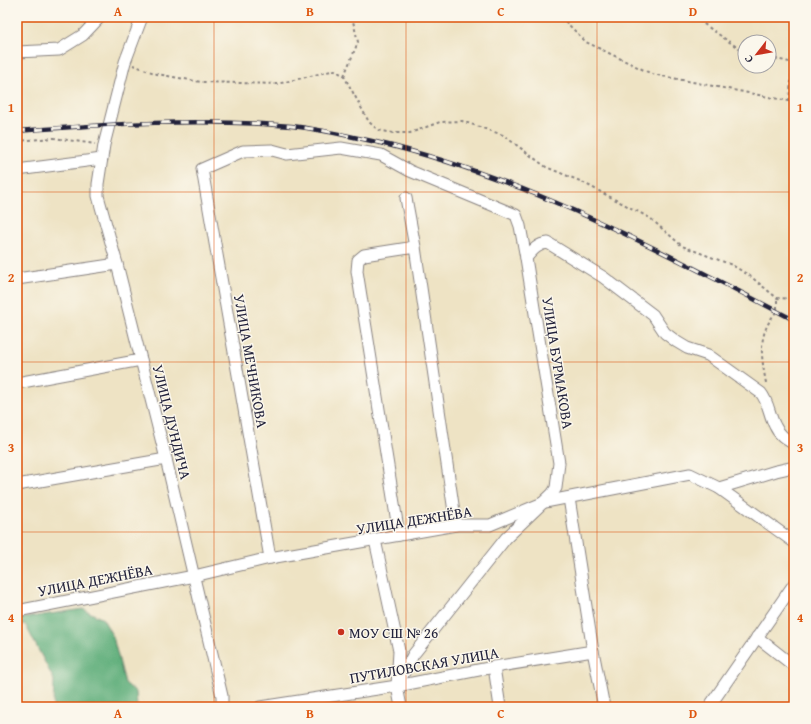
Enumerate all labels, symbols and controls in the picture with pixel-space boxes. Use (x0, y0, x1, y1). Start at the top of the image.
text: A (114, 2, 123, 21)
text: B (306, 2, 314, 21)
text: C (497, 2, 505, 21)
text: D (689, 2, 697, 21)
north arrow (737, 34, 777, 74)
text: С (740, 52, 757, 66)
text: 1 (8, 98, 14, 117)
text: 1 (797, 98, 803, 117)
text: 2 (8, 268, 15, 287)
text: 2 (797, 268, 804, 287)
street label: УЛИЦА МЕЧНИКОВА (229, 293, 273, 429)
street label: УЛИЦА БУРМАКОВА (537, 295, 579, 431)
street label: УЛИЦА ДУНДИЧА (148, 362, 196, 482)
text: 3 (8, 438, 14, 457)
text: 3 (797, 438, 803, 457)
street label: УЛИЦА ДЕЖНЁВА (355, 501, 473, 539)
street label: УЛИЦА ДЕЖНЁВА (36, 559, 154, 601)
text: 4 (8, 608, 15, 627)
text: 4 (797, 608, 804, 627)
place label: МОУ СШ № 26 (349, 622, 438, 643)
marker: МОУ СШ № 26 (336, 627, 346, 637)
street label: ПУТИЛОВСКАЯ УЛИЦА (348, 642, 500, 688)
text: A (114, 704, 123, 723)
text: B (306, 704, 314, 723)
text: C (497, 704, 505, 723)
text: D (689, 704, 697, 723)

